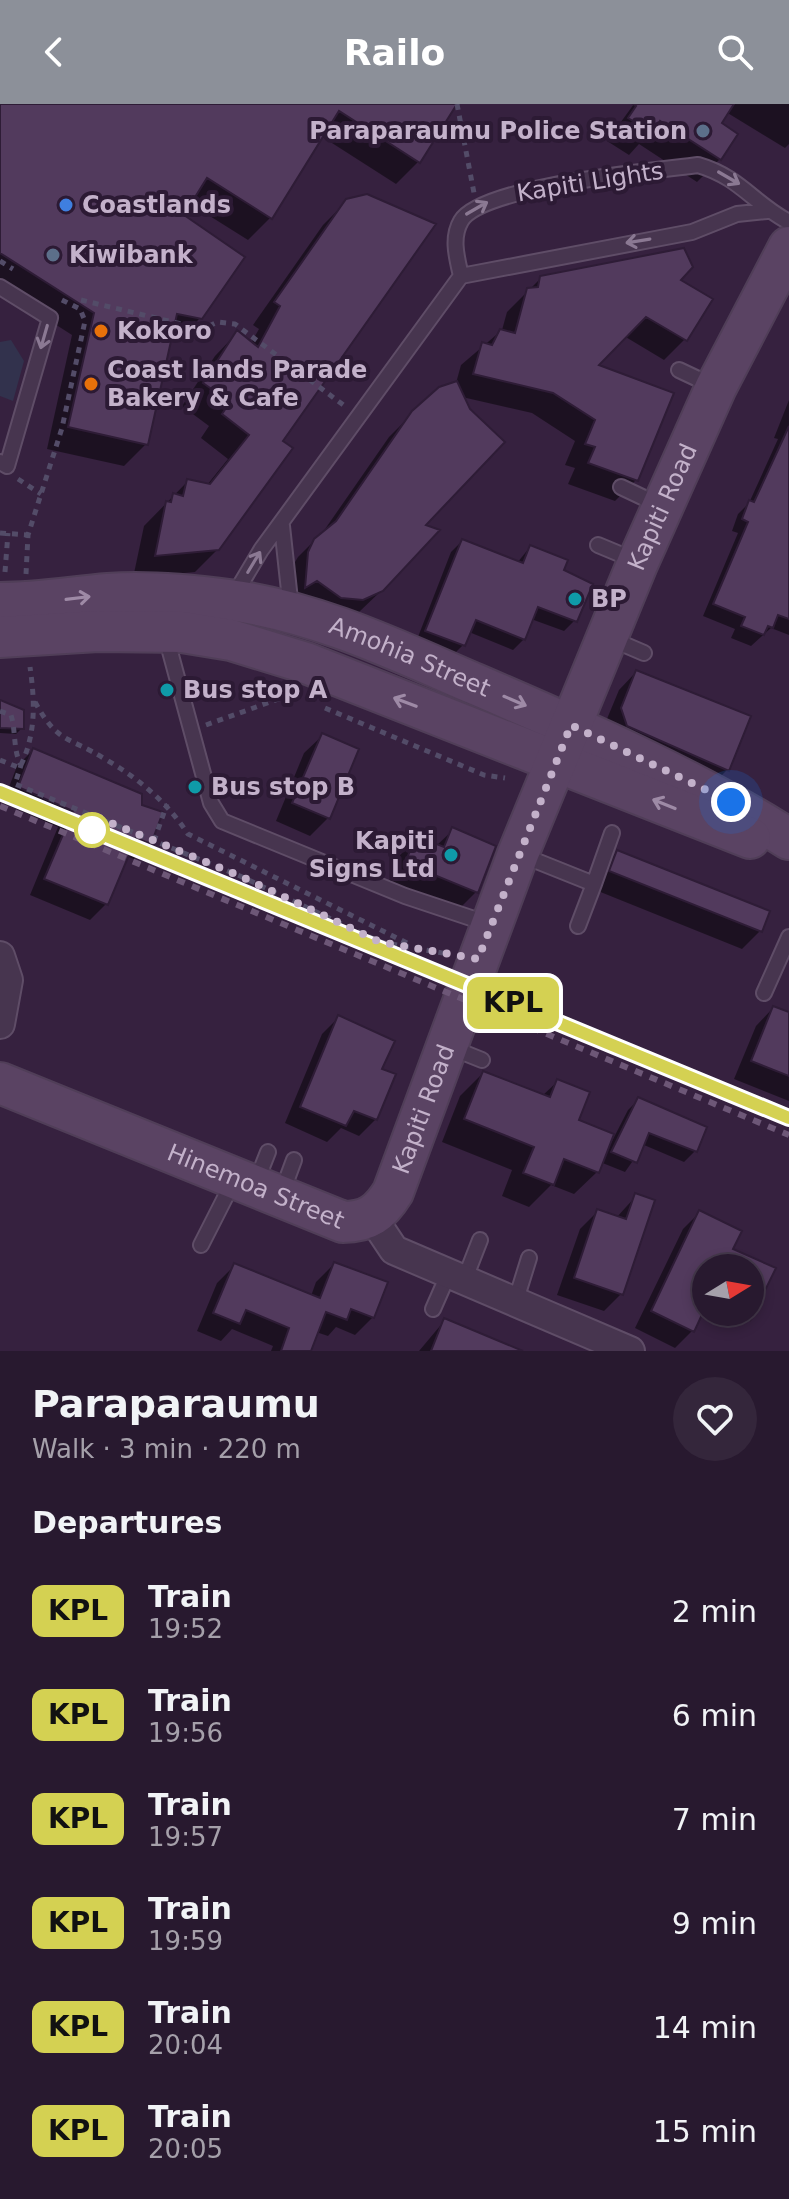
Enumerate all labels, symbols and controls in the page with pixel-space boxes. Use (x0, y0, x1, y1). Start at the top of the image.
icon: back (32, 30, 76, 74)
icon: search (713, 30, 757, 74)
text: Railo (344, 32, 445, 73)
place label: Paraparaumu Police Station (309, 117, 687, 145)
marker: Paraparaumu Police Station (694, 122, 712, 140)
street label: Kapiti Lights (515, 157, 665, 207)
one-way arrow (717, 170, 740, 186)
place label: Coastlands (82, 191, 231, 219)
marker: Coastlands (57, 196, 75, 214)
one-way arrow (465, 200, 488, 216)
one-way arrow (626, 234, 651, 249)
place label: Kiwibank (69, 241, 194, 269)
marker: Kiwibank (44, 246, 62, 264)
place label: Kokoro (117, 317, 212, 345)
marker: Kokoro (92, 322, 110, 340)
one-way arrow (36, 323, 51, 349)
place label: Coast lands Parade Bakery & Cafe (107, 356, 367, 412)
marker: Coast lands Parade Bakery & Cafe (82, 375, 100, 393)
street label: Kapiti Road (622, 439, 703, 575)
one-way arrow (246, 551, 262, 574)
place label: BP (591, 585, 627, 613)
one-way arrow (65, 590, 90, 605)
marker: BP (566, 590, 584, 608)
street label: Amohia Street (326, 611, 495, 703)
place label: Bus stop A (183, 676, 328, 704)
marker: Bus stop A (158, 681, 176, 699)
one-way arrow (393, 694, 418, 708)
one-way arrow (502, 695, 527, 710)
place label: Bus stop B (211, 773, 355, 801)
marker: Bus stop B (186, 778, 204, 796)
your location (711, 782, 751, 822)
one-way arrow (652, 796, 677, 811)
unlabelled marker (75, 813, 109, 847)
place label: Kapiti Signs Ltd (309, 827, 435, 883)
marker: Kapiti Signs Ltd (442, 846, 460, 864)
line badge: KPL (467, 977, 559, 1029)
text: KPL (483, 986, 543, 1019)
street label: Kapiti Road (387, 1041, 460, 1178)
street label: Hinemoa Street (163, 1138, 348, 1235)
north arrow (692, 1254, 764, 1326)
map controls (692, 1254, 764, 1326)
button: heart (673, 1377, 757, 1461)
text: Paraparaumu (32, 1382, 320, 1426)
text: Walk · 3 min · 220 m (32, 1434, 301, 1464)
text: Departures (32, 1505, 222, 1540)
text: Train (148, 1579, 232, 1614)
text: KPL (48, 1594, 108, 1627)
text: 2 min (672, 1594, 757, 1629)
text: 19:52 (148, 1614, 223, 1644)
text: Train (148, 1683, 232, 1718)
text: KPL (48, 1698, 108, 1731)
text: 6 min (672, 1698, 757, 1733)
text: 19:56 (148, 1718, 223, 1748)
text: Train (148, 1787, 232, 1822)
text: KPL (48, 1802, 108, 1835)
text: 7 min (672, 1802, 757, 1837)
text: 19:57 (148, 1822, 223, 1852)
text: Train (148, 1891, 232, 1926)
text: KPL (48, 1906, 108, 1939)
text: 9 min (672, 1906, 757, 1941)
text: 19:59 (148, 1926, 223, 1956)
text: Train (148, 1995, 232, 2030)
text: KPL (48, 2010, 108, 2043)
text: 14 min (653, 2010, 757, 2045)
text: 20:04 (148, 2030, 223, 2060)
text: Train (148, 2099, 232, 2134)
text: KPL (48, 2114, 108, 2147)
text: 15 min (653, 2114, 757, 2149)
text: 20:05 (148, 2134, 223, 2164)

